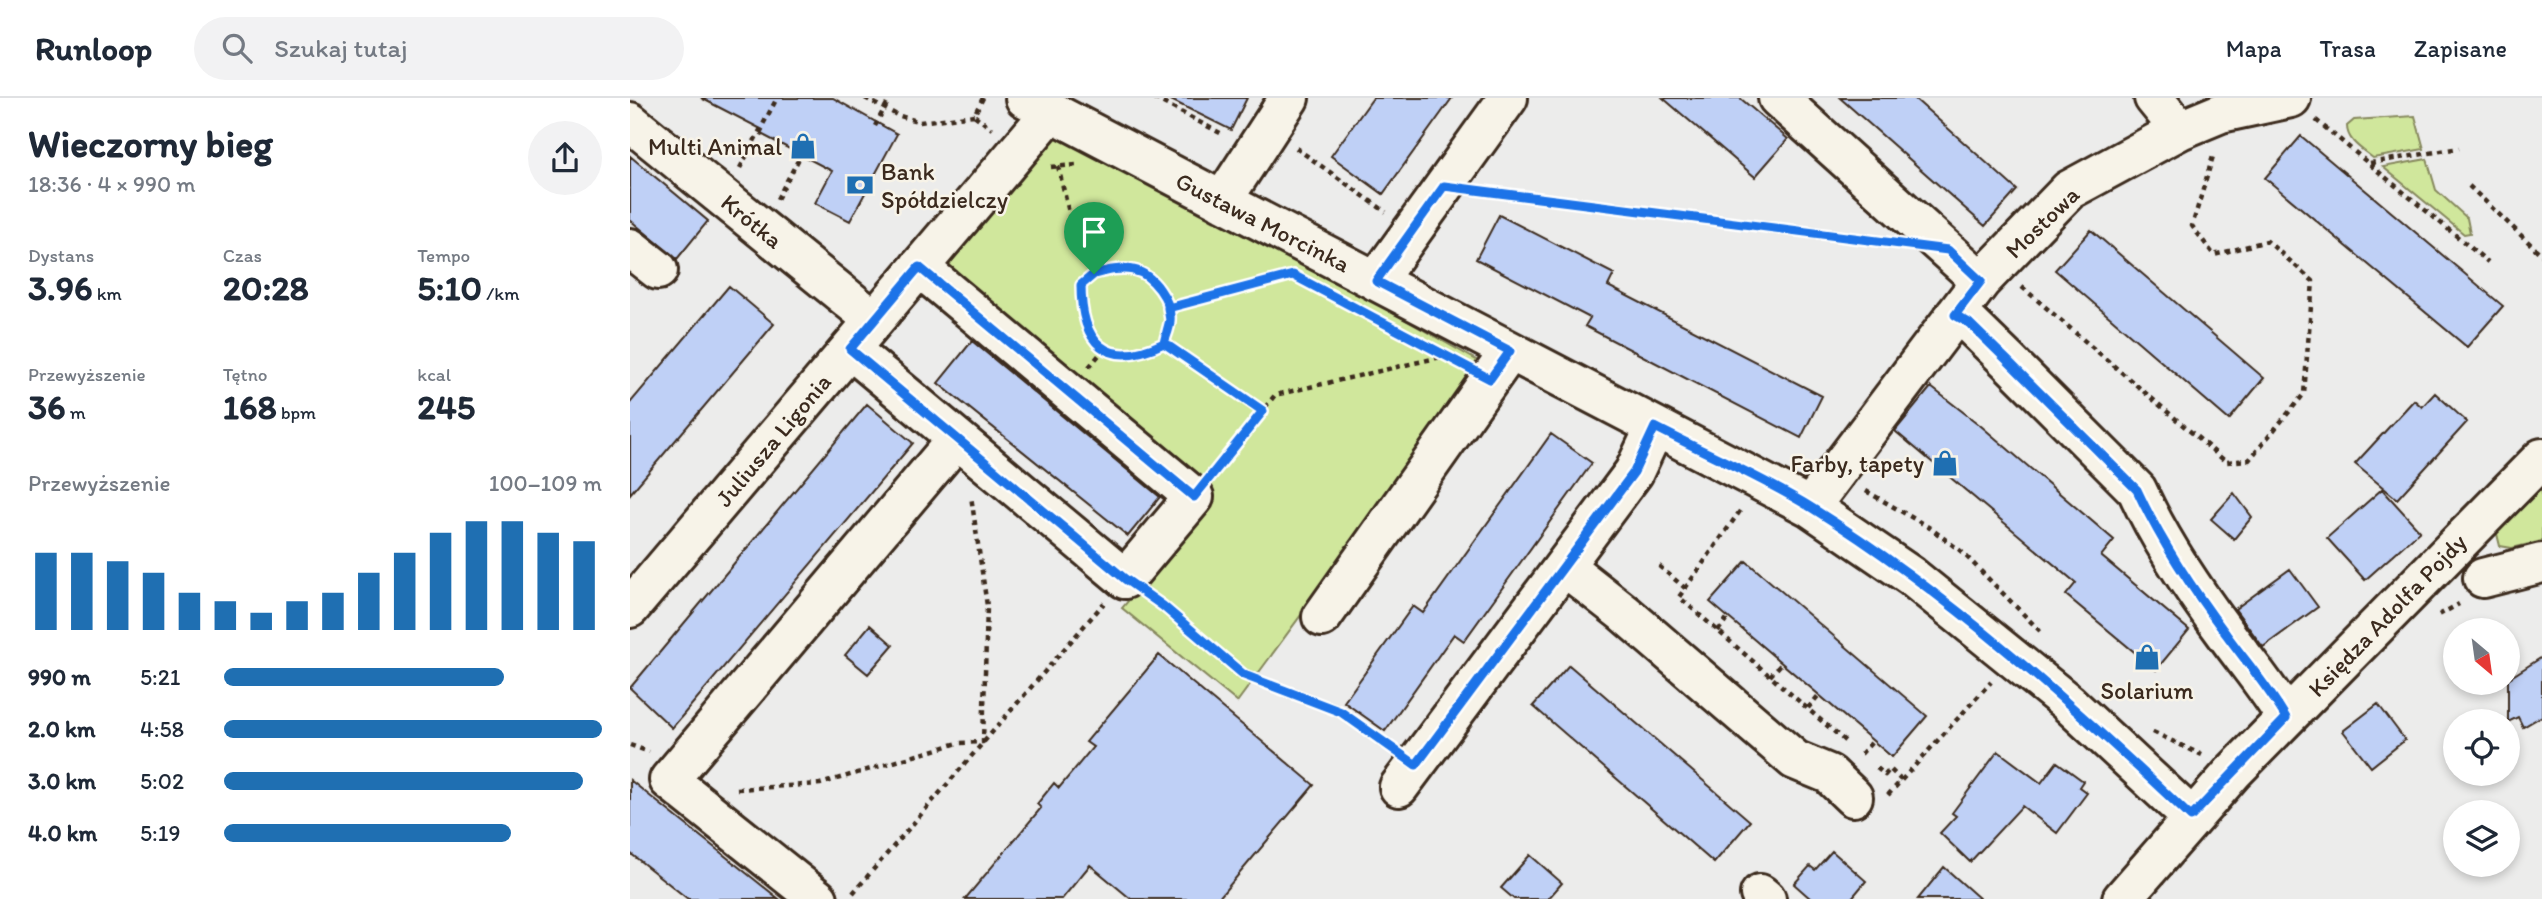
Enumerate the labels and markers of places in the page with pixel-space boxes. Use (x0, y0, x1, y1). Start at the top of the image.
shop icon: Multi Animal (788, 131, 818, 161)
place label: Multi Animal (648, 132, 782, 161)
place label: Bank Spółdzielczy (881, 157, 1008, 214)
bank icon: Bank Spółdzielczy (845, 170, 875, 200)
pin (1064, 202, 1124, 274)
shop icon: Farby, tapety (1930, 448, 1960, 478)
place label: Farby, tapety (1791, 449, 1924, 478)
shop icon: Solarium (2132, 642, 2162, 672)
place label: Solarium (2101, 676, 2194, 705)

